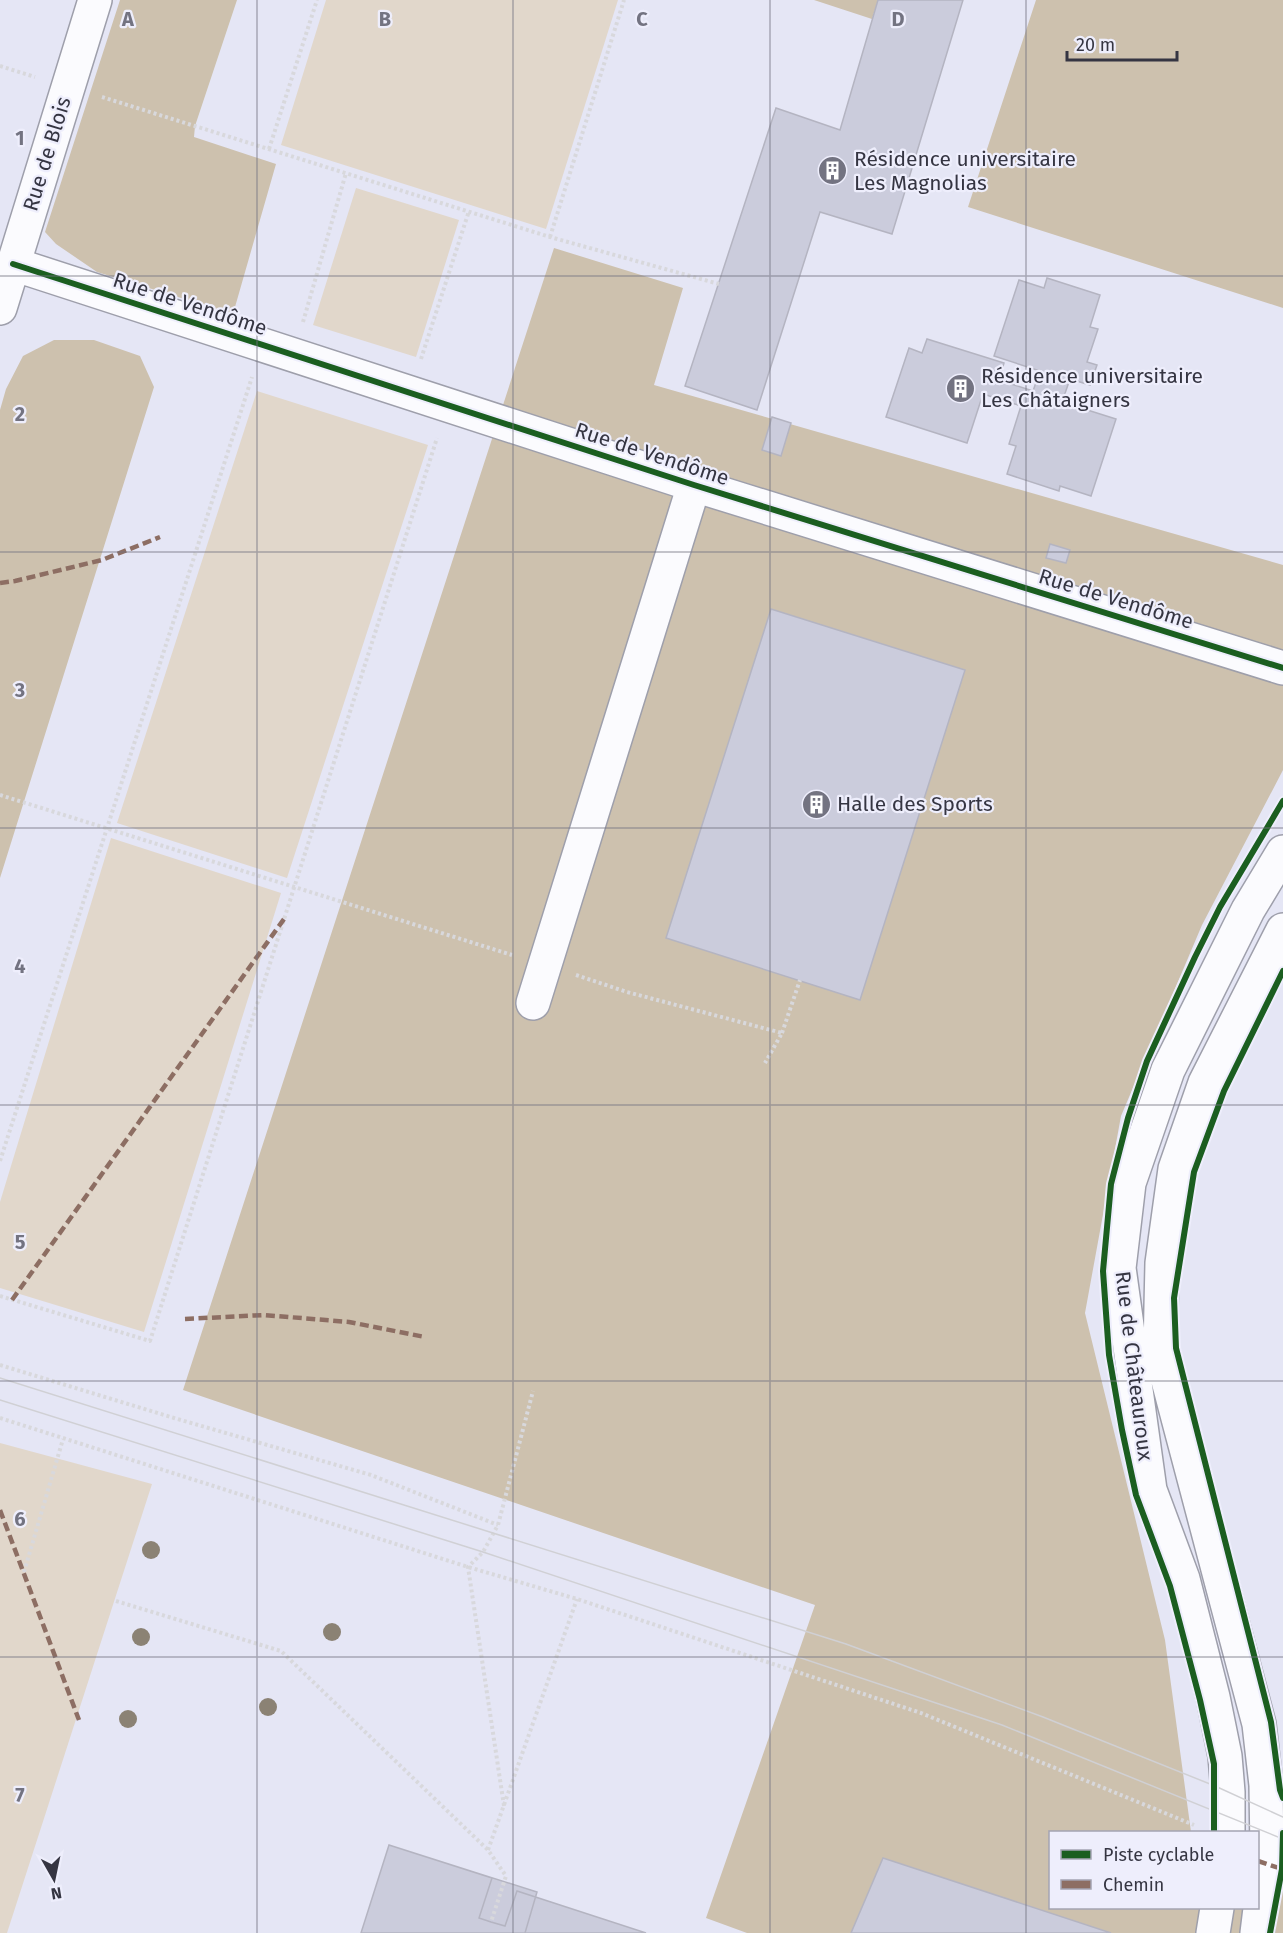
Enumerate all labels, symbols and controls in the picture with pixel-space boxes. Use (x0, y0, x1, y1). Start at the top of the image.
text: A (121, 7, 135, 31)
text: B (379, 7, 391, 31)
text: C (636, 7, 648, 31)
text: D (891, 7, 905, 31)
scale bar (1067, 24, 1176, 62)
text: 20 m (1076, 34, 1115, 56)
street label: Rue de Blois (17, 93, 77, 214)
text: 1 (15, 126, 25, 150)
place label: Résidence universitaire Les Magnolias (854, 146, 1076, 196)
building icon: Résidence universitaire Les Magnolias (817, 155, 849, 187)
street label: Rue de Vendôme (110, 267, 270, 341)
place label: Résidence universitaire Les Châtaigners (981, 363, 1203, 413)
building icon: Résidence universitaire Les Châtaigners (944, 372, 976, 404)
text: 2 (15, 402, 25, 426)
street label: Rue de Vendôme (572, 417, 732, 491)
street label: Rue de Vendôme (1035, 563, 1197, 635)
text: 3 (14, 678, 25, 702)
building icon: Halle des Sports (800, 788, 832, 820)
place label: Halle des Sports (837, 791, 993, 817)
text: 4 (14, 954, 26, 978)
text: 5 (15, 1230, 26, 1254)
street label: Rue de Châteauroux (1109, 1270, 1159, 1463)
text: 6 (14, 1507, 26, 1531)
text: 7 (15, 1783, 25, 1807)
legend (1049, 1831, 1259, 1909)
text: Piste cyclable (1103, 1844, 1214, 1866)
north arrow (24, 1849, 84, 1909)
text: Chemin (1103, 1874, 1164, 1896)
text: N (50, 1883, 63, 1904)

